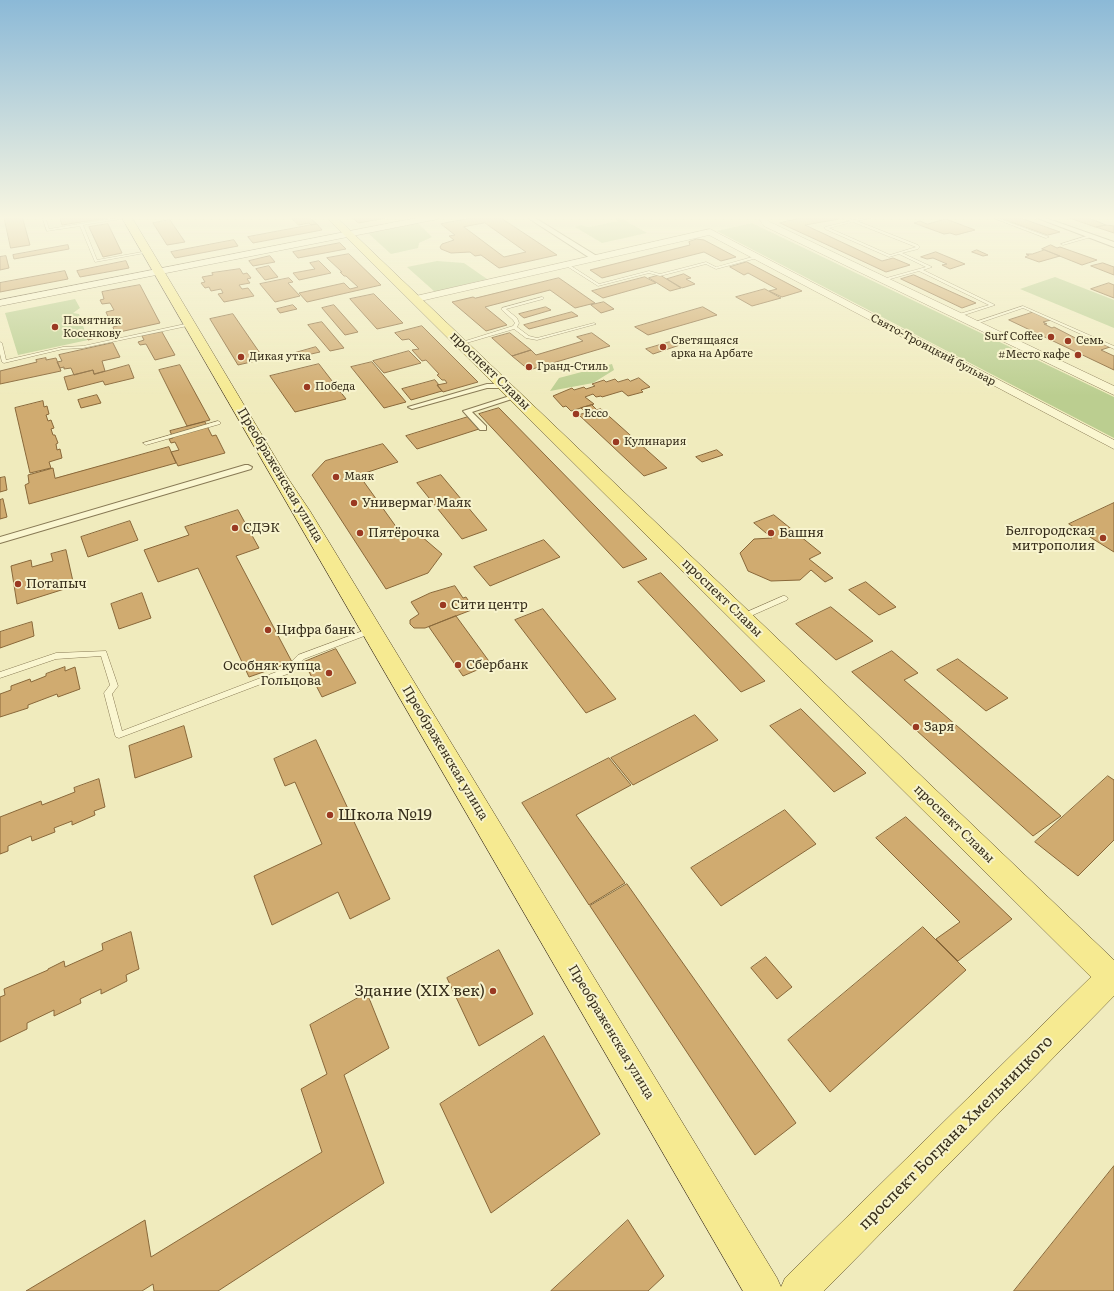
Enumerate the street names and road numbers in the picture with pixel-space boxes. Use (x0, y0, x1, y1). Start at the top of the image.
street label: Свято-Троицкий бульвар (868, 311, 998, 389)
street label: проспект Славы (446, 329, 534, 413)
street label: Преображенская улица (234, 405, 326, 545)
street label: проспект Славы (678, 556, 766, 640)
street label: Преображенская улица (399, 683, 491, 823)
street label: проспект Славы (910, 782, 998, 866)
street label: Преображенская улица (565, 962, 657, 1102)
street label: проспект Богдана Хмельницкого (855, 1032, 1057, 1234)

